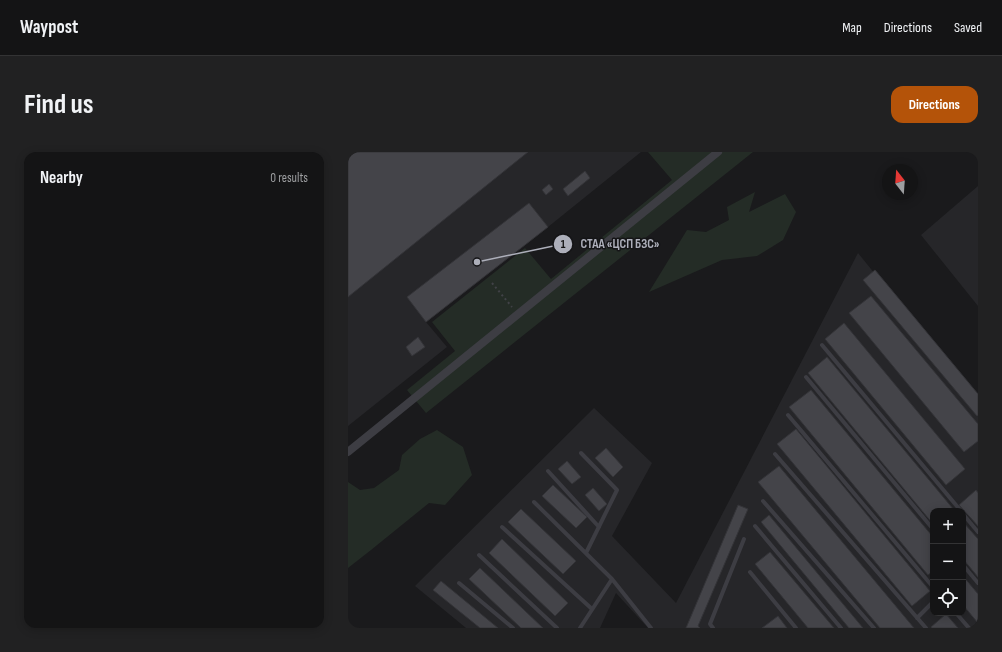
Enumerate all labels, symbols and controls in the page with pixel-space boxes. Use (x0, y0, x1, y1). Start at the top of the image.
text: Waypost (20, 16, 78, 39)
text: Map (842, 19, 862, 36)
text: Directions (884, 19, 932, 36)
text: Saved (954, 19, 982, 36)
button: Directions (891, 86, 978, 123)
text: Find us (24, 88, 93, 121)
north arrow (882, 164, 918, 200)
text: Nearby (40, 168, 83, 188)
text: 0 results (270, 170, 308, 186)
callout: СТАА «ЦСП БЗС» (553, 231, 668, 256)
text: СТАА «ЦСП БЗС» (580, 236, 660, 252)
text: 1 (561, 237, 566, 252)
map controls (930, 508, 966, 616)
button: + (930, 508, 966, 544)
button: − (930, 544, 966, 580)
button: locate (930, 580, 966, 616)

